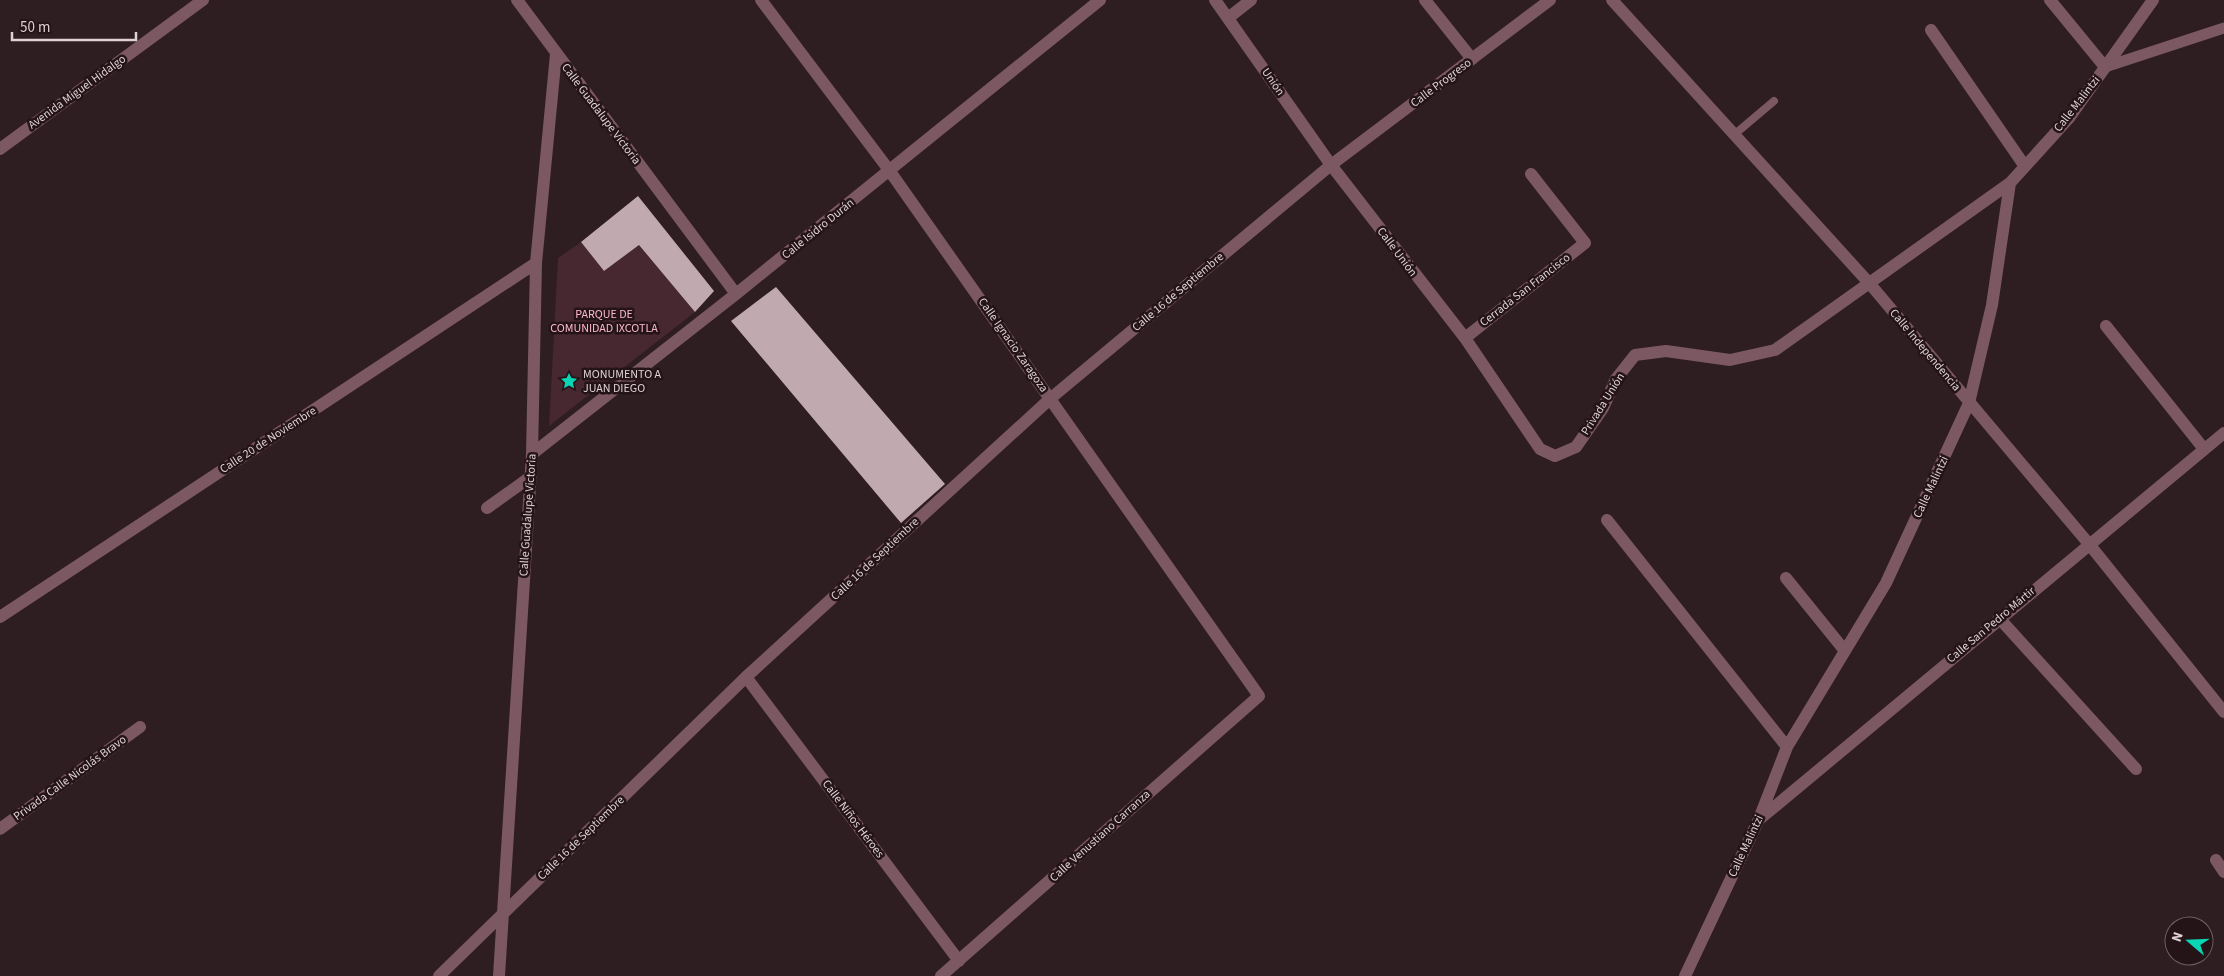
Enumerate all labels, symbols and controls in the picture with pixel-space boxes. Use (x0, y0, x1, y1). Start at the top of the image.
scale bar (12, 10, 136, 42)
text: 50 m (20, 17, 50, 38)
street label: Avenida Miguel Hidalgo (25, 51, 129, 133)
street label: Calle Progreso (1407, 54, 1475, 112)
street label: Calle Guadalupe Victoria (557, 60, 645, 168)
street label: Unión (1257, 65, 1289, 99)
street label: Calle Malintzi (2050, 72, 2104, 136)
street label: Calle Isidro Durán (778, 195, 858, 263)
street label: Calle Unión (1373, 224, 1421, 280)
street label: Calle 16 de Septiembre (1128, 248, 1228, 335)
street label: Cerrada San Francisco (1476, 249, 1574, 331)
street label: Calle Ignacio Zaragoza (974, 294, 1052, 396)
street label: Calle Independencia (1886, 305, 1964, 395)
park label: PARQUE DE COMUNIDAD IXCOTLA (550, 306, 658, 337)
place label: MONUMENTO A JUAN DIEGO (583, 366, 662, 397)
street label: Privada Unión (1577, 369, 1629, 439)
place icon: MONUMENTO A JUAN DIEGO (559, 371, 579, 391)
street label: Calle 20 de Noviembre (216, 402, 320, 478)
street label: Calle Guadalupe Victoria (515, 453, 541, 577)
street label: Calle Malintzi (1909, 453, 1953, 521)
street label: Calle 16 de Septiembre (827, 514, 923, 604)
street label: Calle San Pedro Mártir (1943, 582, 2040, 667)
street label: Privada Calle Nicolás Bravo (10, 731, 130, 825)
street label: Calle Niños Héroes (818, 776, 888, 862)
street label: Calle Venustiano Carranza (1046, 786, 1154, 886)
street label: Calle 16 de Septiembre (534, 792, 628, 884)
street label: Calle Malintzi (1724, 812, 1768, 880)
north arrow (2164, 916, 2214, 966)
text: N (2167, 929, 2189, 945)

